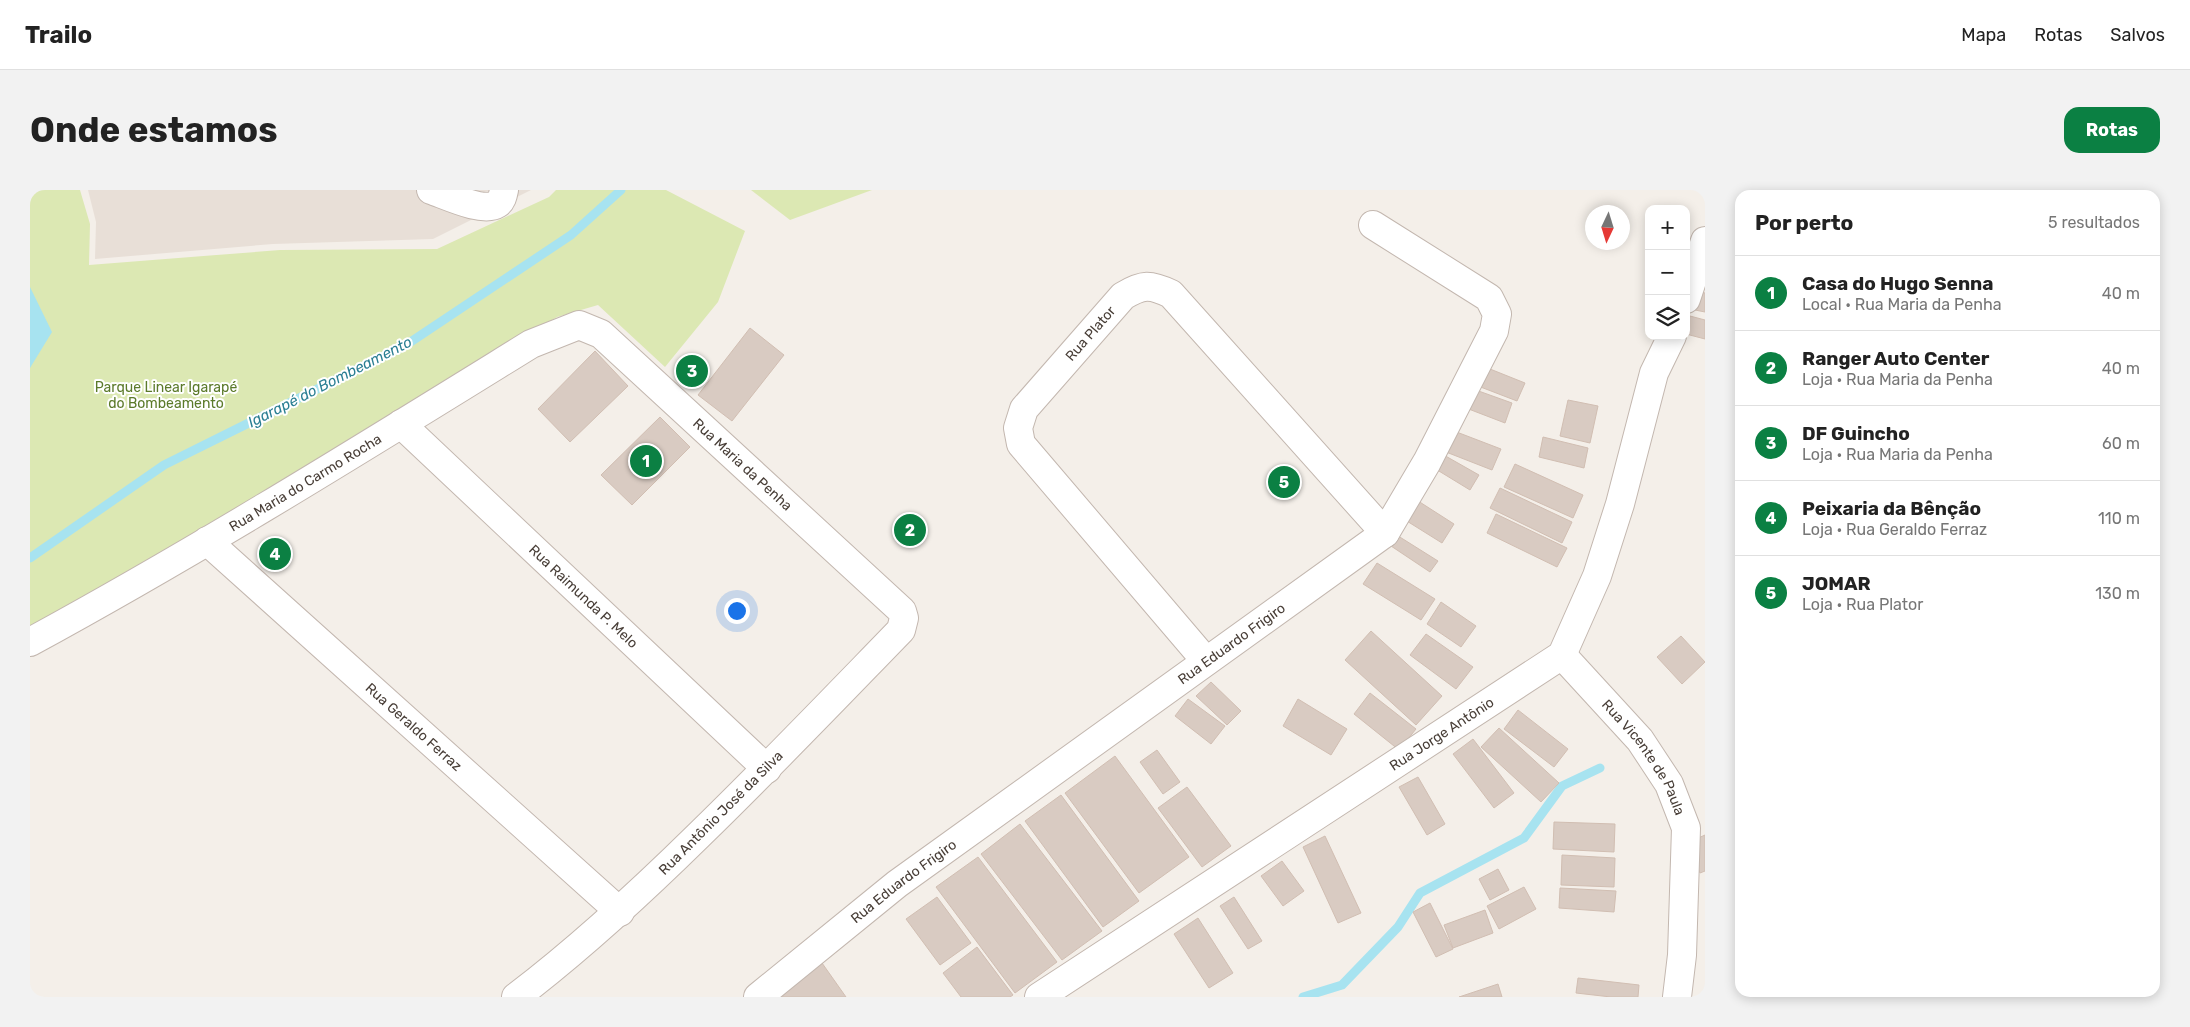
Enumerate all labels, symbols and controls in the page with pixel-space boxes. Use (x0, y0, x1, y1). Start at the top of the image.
text: Trailo (25, 21, 92, 49)
text: Mapa (1961, 24, 2006, 46)
text: Rotas (2034, 24, 2082, 46)
text: Salvos (2110, 24, 2165, 46)
button: Rotas (2064, 107, 2160, 153)
text: Onde estamos (30, 109, 278, 151)
north arrow (1585, 205, 1630, 250)
map controls (1645, 205, 1690, 340)
button: + (1645, 205, 1690, 250)
text: Por perto (1755, 210, 1853, 235)
text: 5 resultados (2048, 213, 2140, 232)
button: − (1645, 250, 1690, 295)
text: Casa do Hugo Senna (1802, 272, 1994, 295)
text: 1 (1767, 284, 1775, 303)
text: 40 m (2102, 284, 2140, 303)
button: layers (1645, 295, 1690, 340)
text: Local · Rua Maria da Penha (1802, 295, 2001, 314)
street label: Rua Plator (1062, 302, 1119, 364)
water label: Igarapé do Bombeamento (245, 333, 415, 431)
text: Ranger Auto Center (1802, 347, 1989, 370)
pin: 3 (676, 352, 708, 390)
text: 2 (1766, 359, 1776, 378)
text: 40 m (2102, 359, 2140, 378)
text: Loja · Rua Maria da Penha (1802, 370, 1993, 389)
park label: Parque Linear Igarapé do Bombeamento (95, 379, 237, 412)
street label: Rua Maria da Penha (690, 415, 796, 514)
text: DF Guincho (1802, 422, 1910, 445)
street label: Rua Maria do Carmo Rocha (226, 430, 384, 535)
text: 3 (1766, 434, 1776, 453)
text: 60 m (2102, 434, 2140, 453)
pin: 1 (630, 442, 662, 480)
text: Loja · Rua Maria da Penha (1802, 445, 1993, 464)
pin: 5 (1268, 463, 1300, 501)
text: Peixaria da Bênção (1802, 497, 1981, 520)
text: 4 (1766, 509, 1776, 528)
text: 110 m (2098, 509, 2140, 528)
pin: 2 (894, 511, 926, 549)
text: Loja · Rua Geraldo Ferraz (1802, 520, 1987, 539)
pin: 4 (259, 535, 291, 573)
street label: Rua Raimunda P. Melo (526, 541, 642, 652)
text: JOMAR (1802, 572, 1871, 595)
text: 5 (1766, 584, 1776, 603)
text: 130 m (2095, 584, 2140, 603)
text: Loja · Rua Plator (1802, 595, 1923, 614)
your location (724, 598, 750, 624)
street label: Rua Eduardo Frigiro (1174, 599, 1288, 688)
street label: Rua Geraldo Ferraz (362, 679, 465, 774)
street label: Rua Jorge Antônio (1386, 693, 1497, 774)
street label: Rua Vicente de Paula (1599, 696, 1689, 818)
street label: Rua Antônio José da Silva (655, 747, 787, 879)
street label: Rua Eduardo Frigiro (847, 836, 960, 927)

